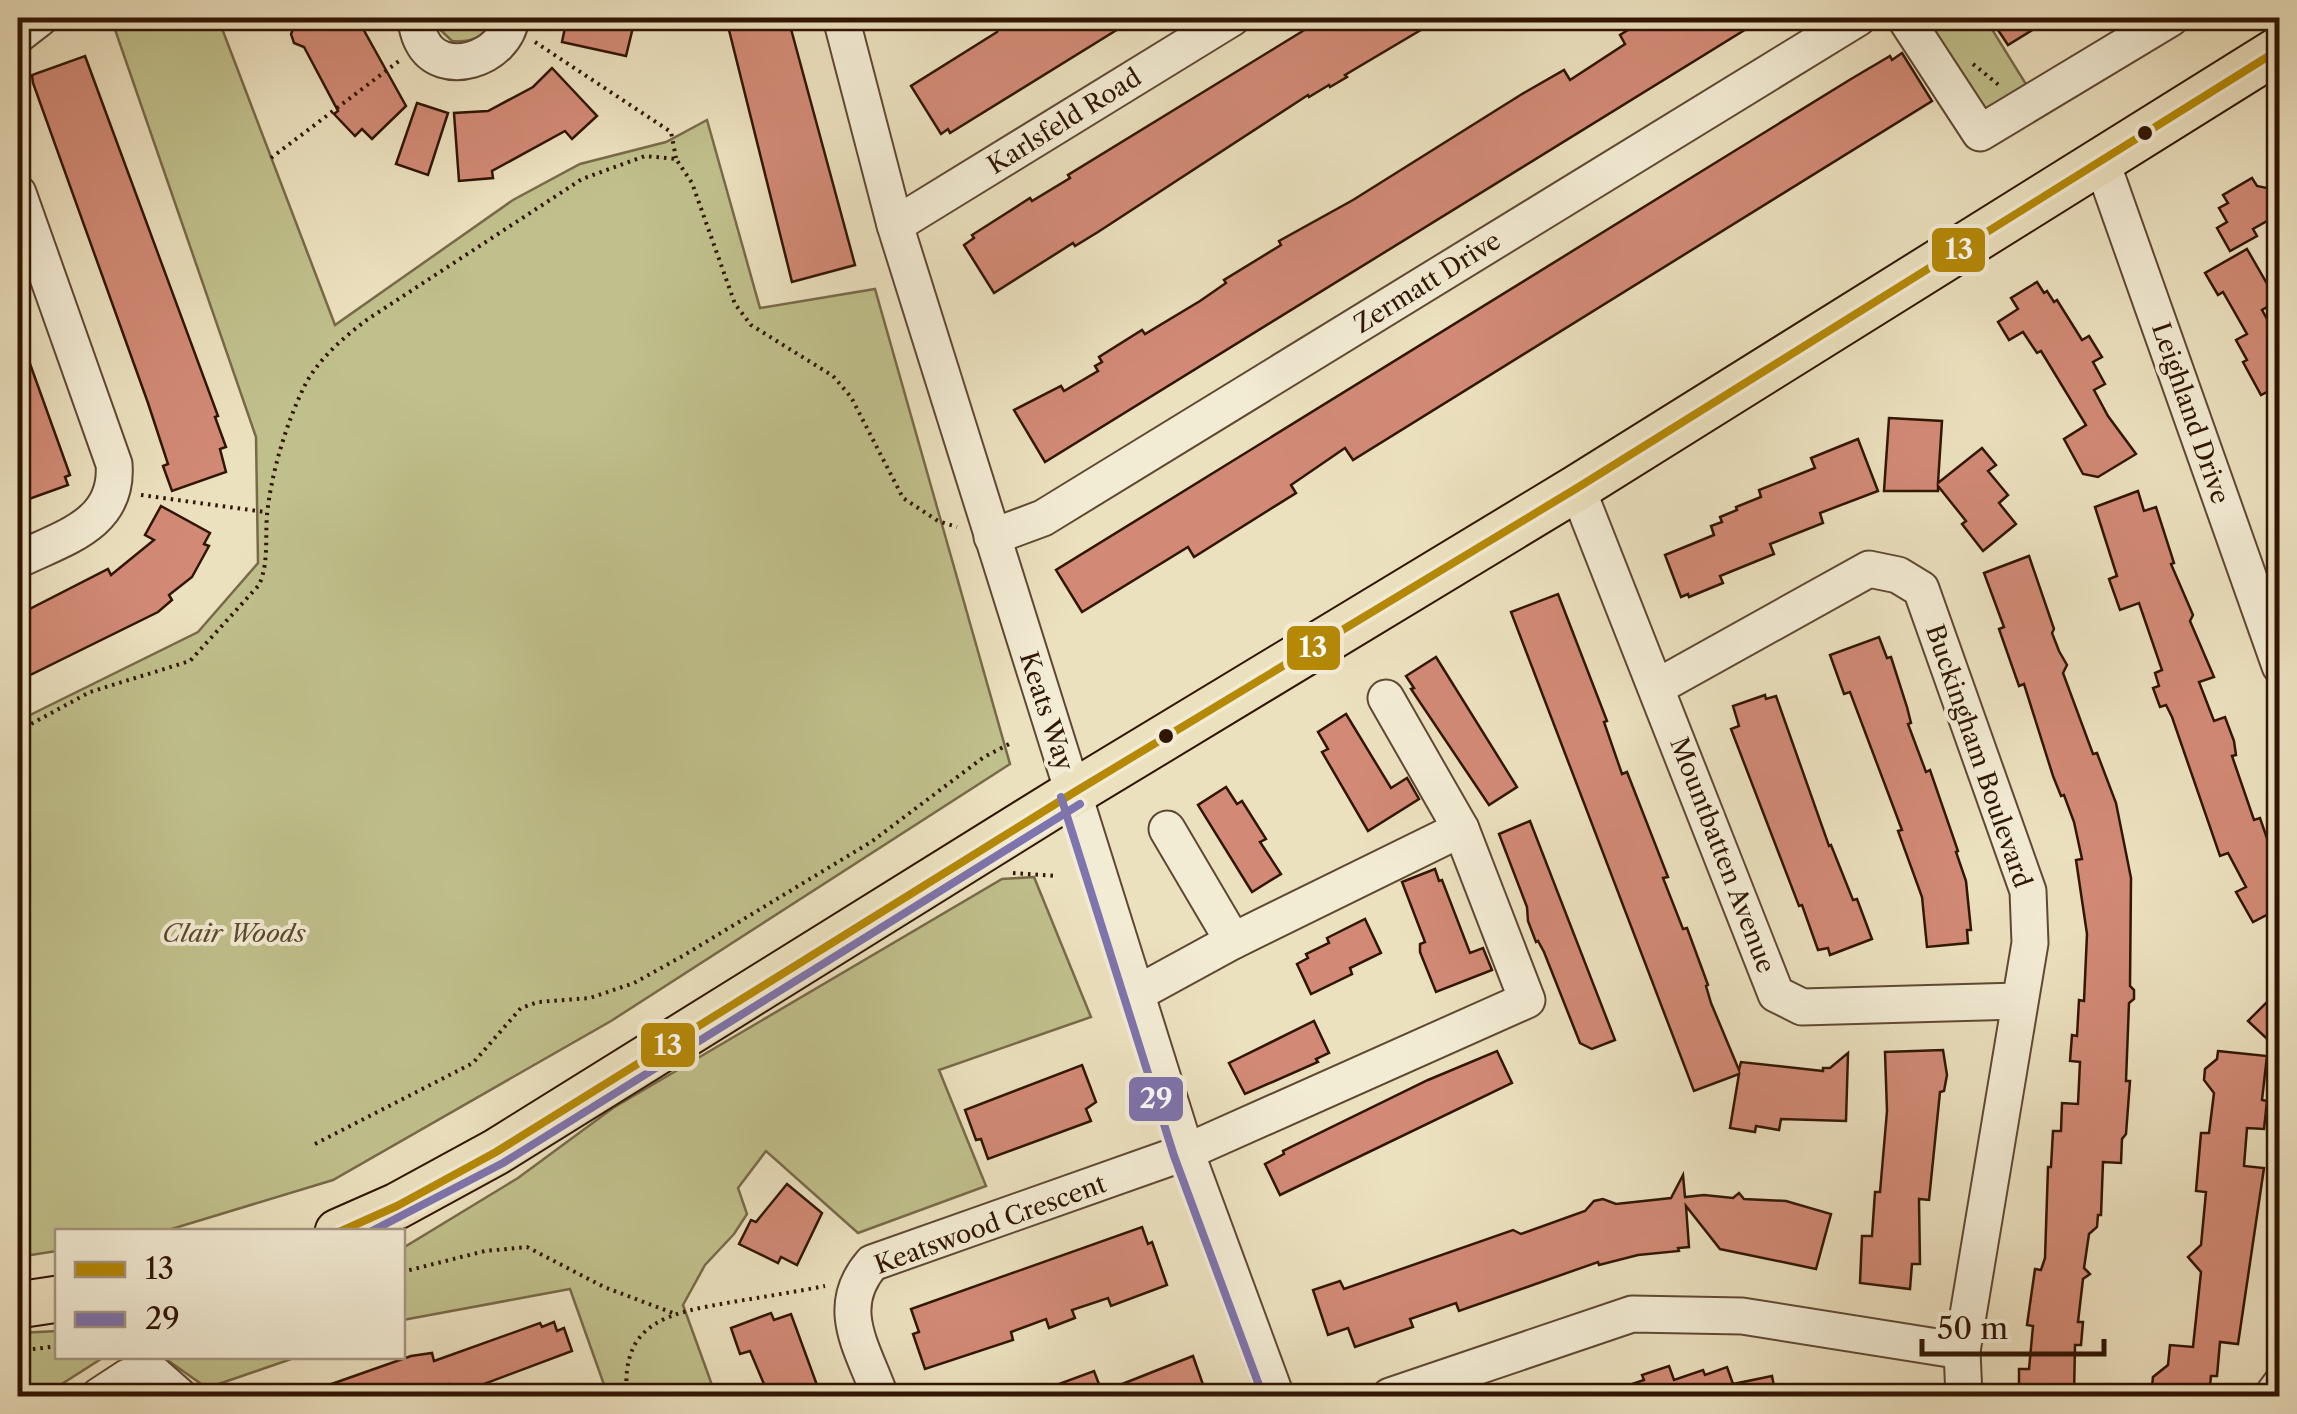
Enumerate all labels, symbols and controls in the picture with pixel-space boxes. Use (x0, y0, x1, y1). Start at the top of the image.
street label: Karlsfeld Road (982, 62, 1147, 181)
unlabelled marker (2135, 123, 2155, 143)
street label: Zermatt Drive (1348, 225, 1506, 340)
line badge: 13 (1930, 226, 1987, 274)
text: 13 (1945, 232, 1973, 266)
street label: Leighland Drive (2145, 318, 2236, 508)
street label: Buckingham Boulevard (1919, 621, 2038, 892)
line badge: 13 (1285, 624, 1342, 672)
text: 13 (1299, 630, 1327, 664)
street label: Keats Way (1013, 648, 1081, 775)
unlabelled marker (1156, 726, 1176, 746)
street label: Mountbatten Avenue (1663, 733, 1782, 977)
park label: Clair Woods (162, 918, 306, 949)
line badge: 13 (639, 1021, 697, 1069)
text: 13 (654, 1028, 682, 1062)
line badge: 29 (1127, 1075, 1185, 1123)
text: 29 (1139, 1081, 1173, 1115)
street label: Keatswood Crescent (870, 1168, 1110, 1281)
legend (55, 1229, 405, 1359)
text: 13 (145, 1250, 174, 1287)
scale bar (1922, 1294, 2104, 1356)
text: 29 (145, 1300, 180, 1337)
text: 50 m (1937, 1310, 2008, 1347)

